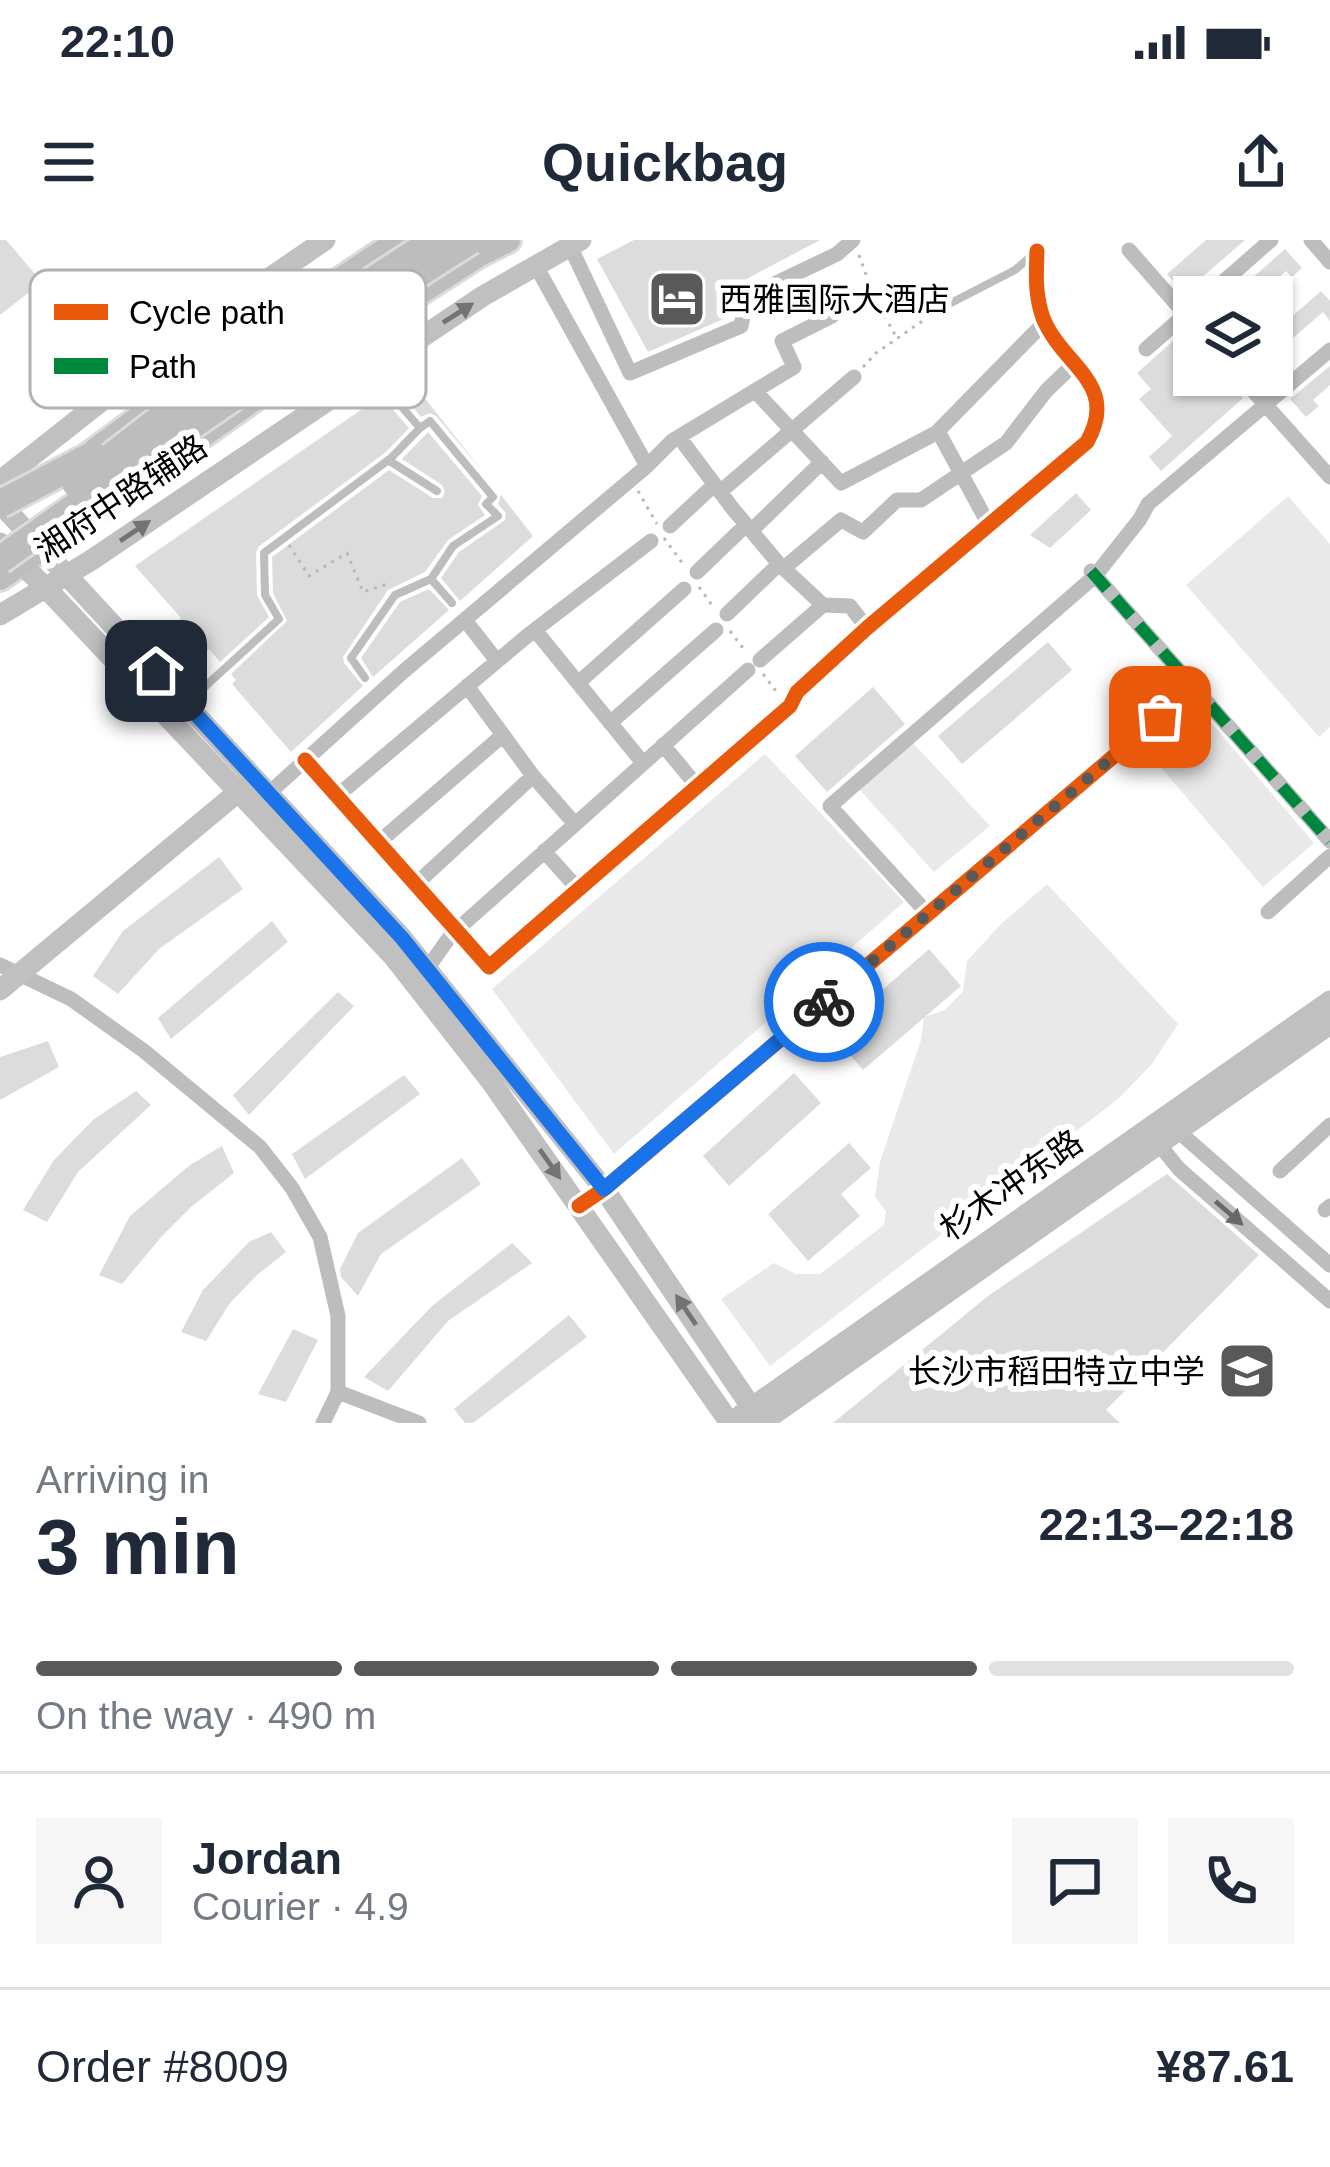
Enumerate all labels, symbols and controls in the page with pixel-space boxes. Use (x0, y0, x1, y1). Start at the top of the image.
text: 22:10 (60, 16, 175, 67)
icon: menu (36, 129, 102, 195)
icon: share (1228, 129, 1294, 195)
text: Quickbag (542, 132, 788, 192)
hotel icon: 西雅国际大酒店 (646, 268, 708, 330)
legend (30, 270, 426, 408)
map controls (1173, 276, 1293, 396)
button: layers (1173, 276, 1293, 396)
place label: 西雅国际大酒店 (719, 281, 950, 318)
text: Cycle path (129, 294, 285, 331)
one-way arrow (442, 302, 475, 324)
text: Path (129, 348, 197, 385)
street label: 湘府中路辅路 (29, 427, 213, 569)
one-way arrow (118, 520, 151, 542)
pin (105, 620, 207, 722)
icon: home (123, 638, 189, 704)
pin (1109, 666, 1211, 768)
icon: bag (1127, 684, 1193, 750)
courier (764, 942, 884, 1062)
icon: bike (791, 969, 857, 1035)
street label: 杉木冲东路 (933, 1123, 1089, 1247)
one-way arrow (538, 1148, 561, 1181)
one-way arrow (1215, 1199, 1244, 1226)
one-way arrow (676, 1294, 698, 1327)
school or university icon: 长沙市稻田特立中学 (1216, 1340, 1278, 1402)
place label: 长沙市稻田特立中学 (908, 1353, 1205, 1390)
text: Arriving in (36, 1458, 209, 1501)
text: 22:13–22:18 (1039, 1499, 1294, 1550)
text: 3 min (36, 1503, 240, 1591)
text: On the way · 490 m (36, 1694, 376, 1737)
button: person (36, 1818, 162, 1944)
button: chat (1012, 1818, 1138, 1944)
button: phone (1168, 1818, 1294, 1944)
text: Jordan (192, 1833, 342, 1884)
text: Courier · 4.9 (192, 1885, 409, 1928)
text: Order #8009 (36, 2041, 289, 2092)
text: ¥87.61 (1156, 2041, 1294, 2092)

